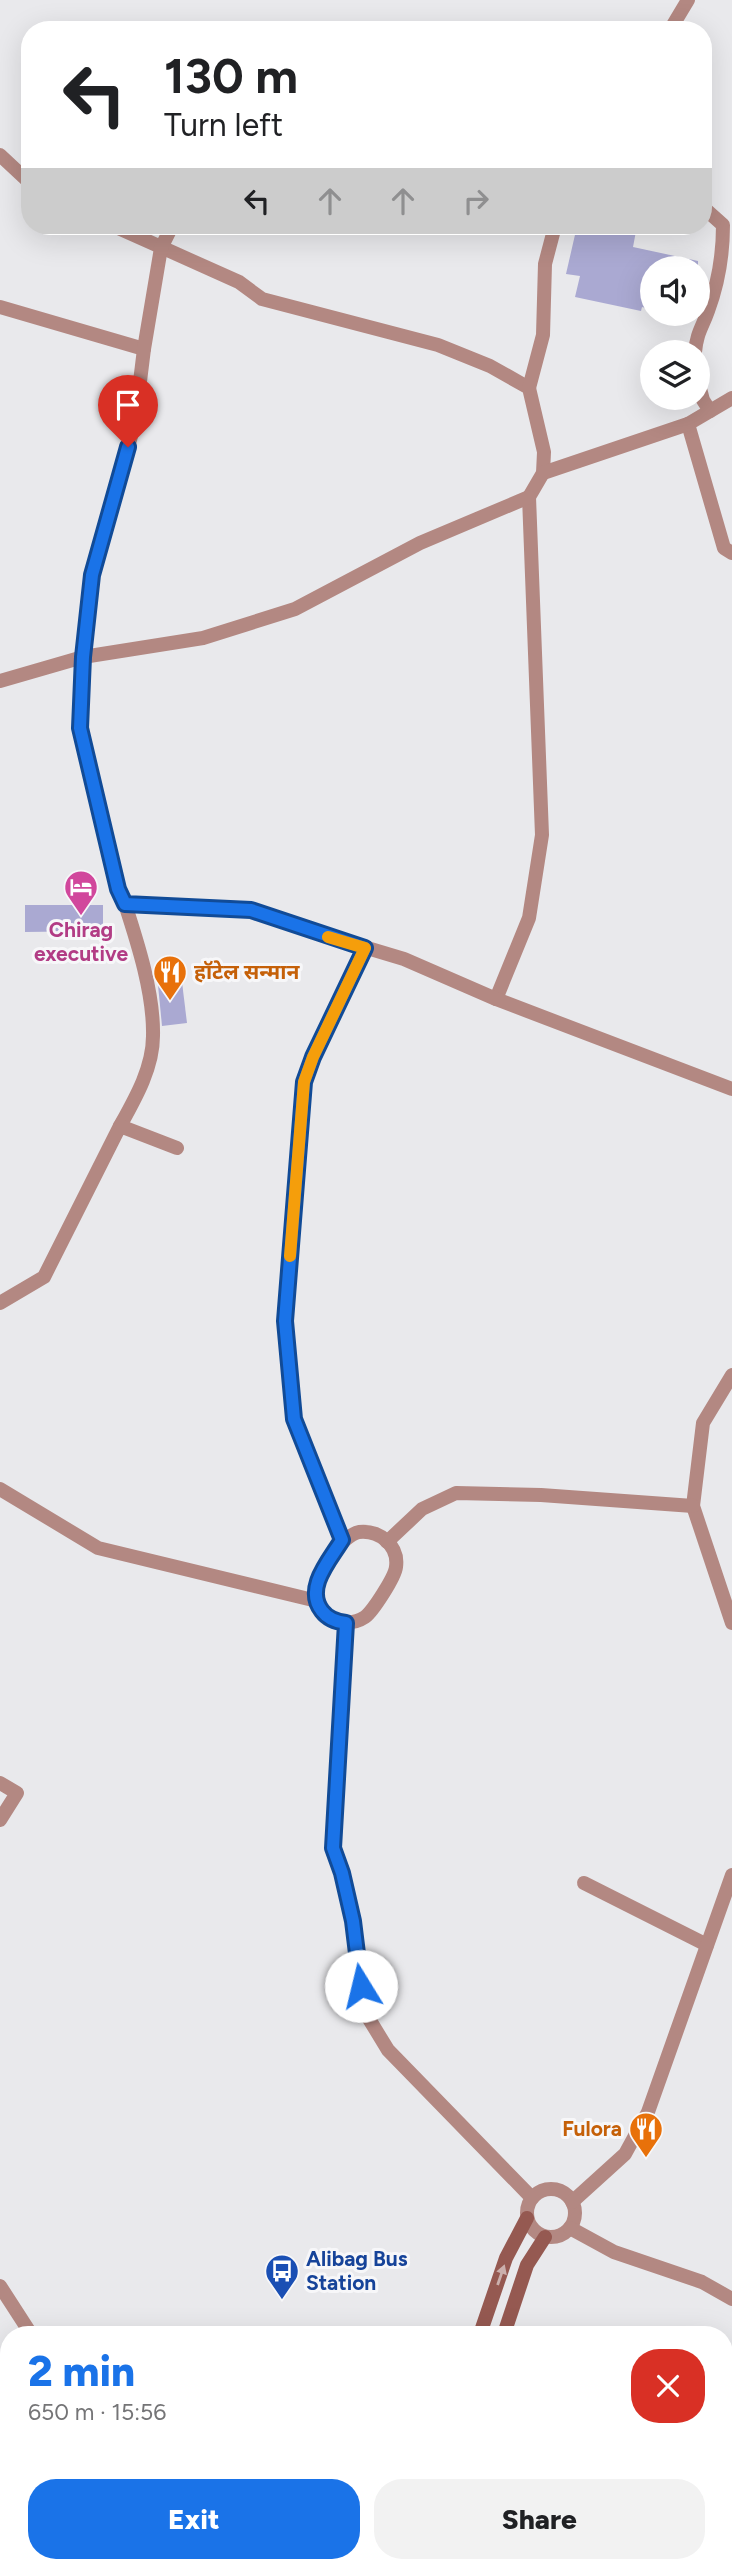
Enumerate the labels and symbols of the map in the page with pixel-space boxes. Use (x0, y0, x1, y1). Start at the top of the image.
pin (98, 375, 158, 447)
hotel icon: Chirag executive (62, 868, 100, 917)
place label: Chirag executive (34, 917, 128, 966)
restaurant icon: हॉटेल सन्मान (151, 953, 189, 1002)
place label: हॉटेल सन्मान (194, 959, 300, 984)
position arrow (324, 1949, 398, 2023)
restaurant icon: Fulora (627, 2110, 665, 2159)
place label: Fulora (562, 2116, 622, 2141)
place label: Alibag Bus Station (306, 2246, 408, 2295)
bus stop icon: Alibag Bus Station (263, 2252, 301, 2301)
one-way arrow (496, 2264, 507, 2285)

